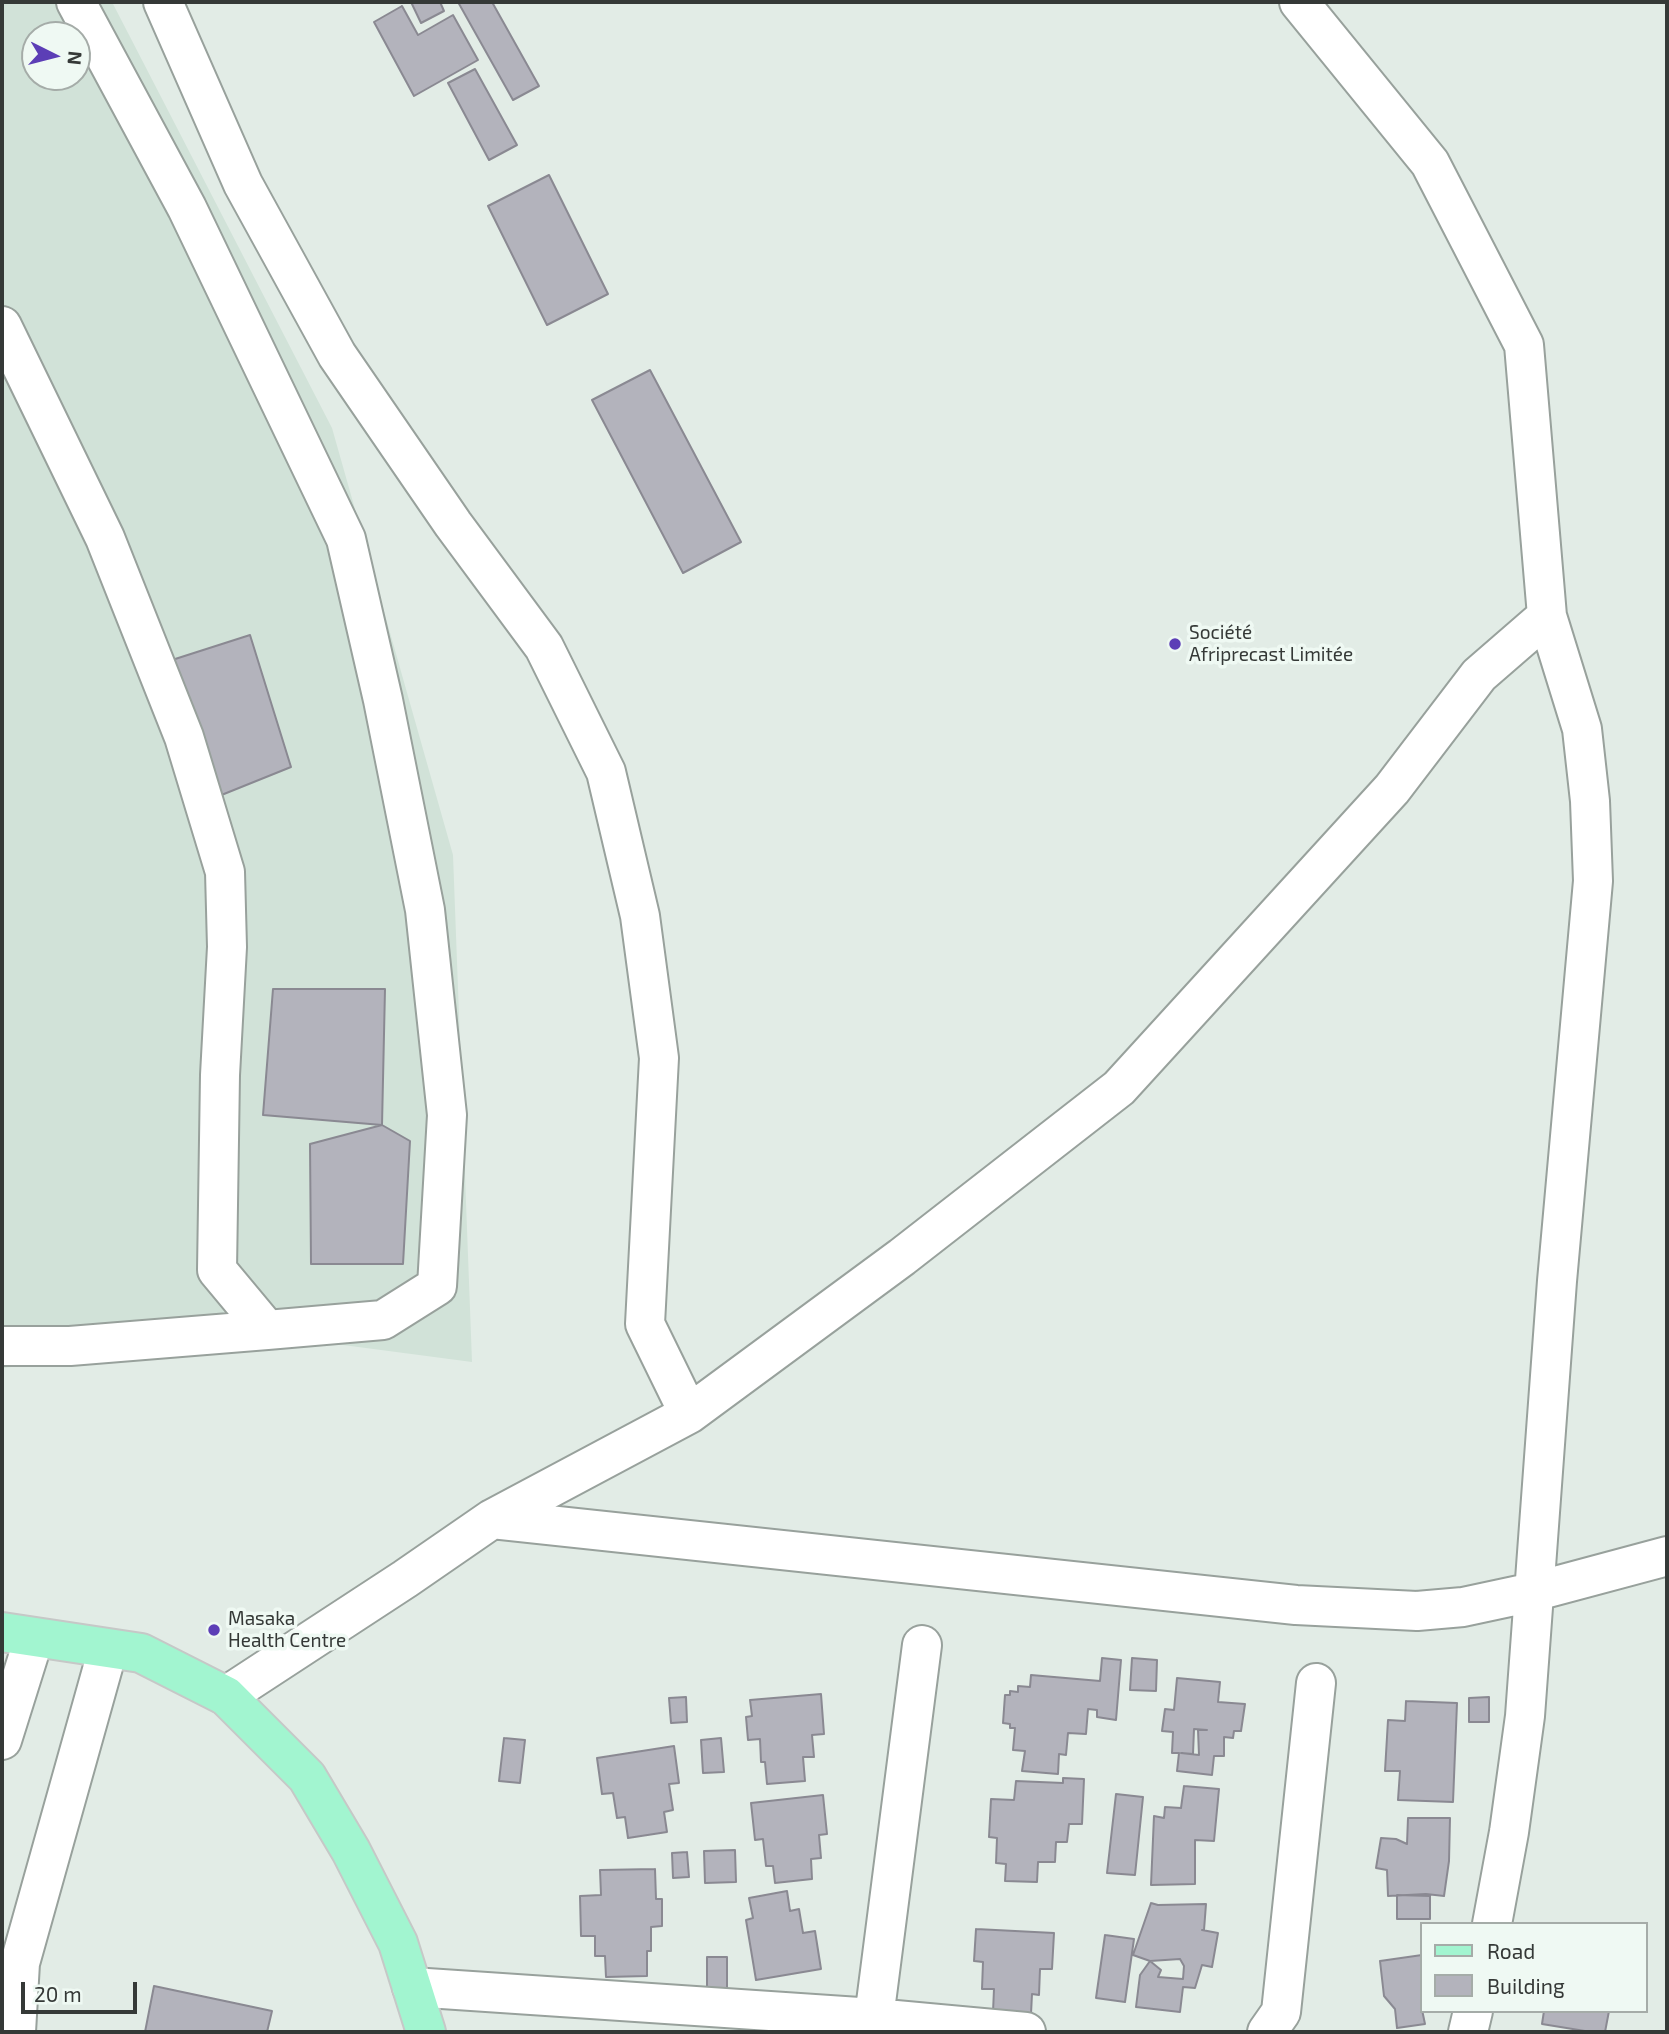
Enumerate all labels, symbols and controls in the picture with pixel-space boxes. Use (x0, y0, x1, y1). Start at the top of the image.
north arrow (21, 21, 91, 91)
text: N (63, 50, 88, 66)
place label: Société Afriprecast Limitée (1189, 622, 1353, 666)
marker: Société Afriprecast Limitée (1167, 636, 1183, 652)
place label: Masaka Health Centre (228, 1608, 346, 1652)
marker: Masaka Health Centre (206, 1622, 222, 1638)
legend (1420, 1922, 1648, 2013)
text: Road (1487, 1938, 1535, 1963)
scale bar (24, 1968, 140, 2012)
text: Building (1487, 1973, 1565, 1998)
text: 20 m (34, 1981, 82, 2006)

